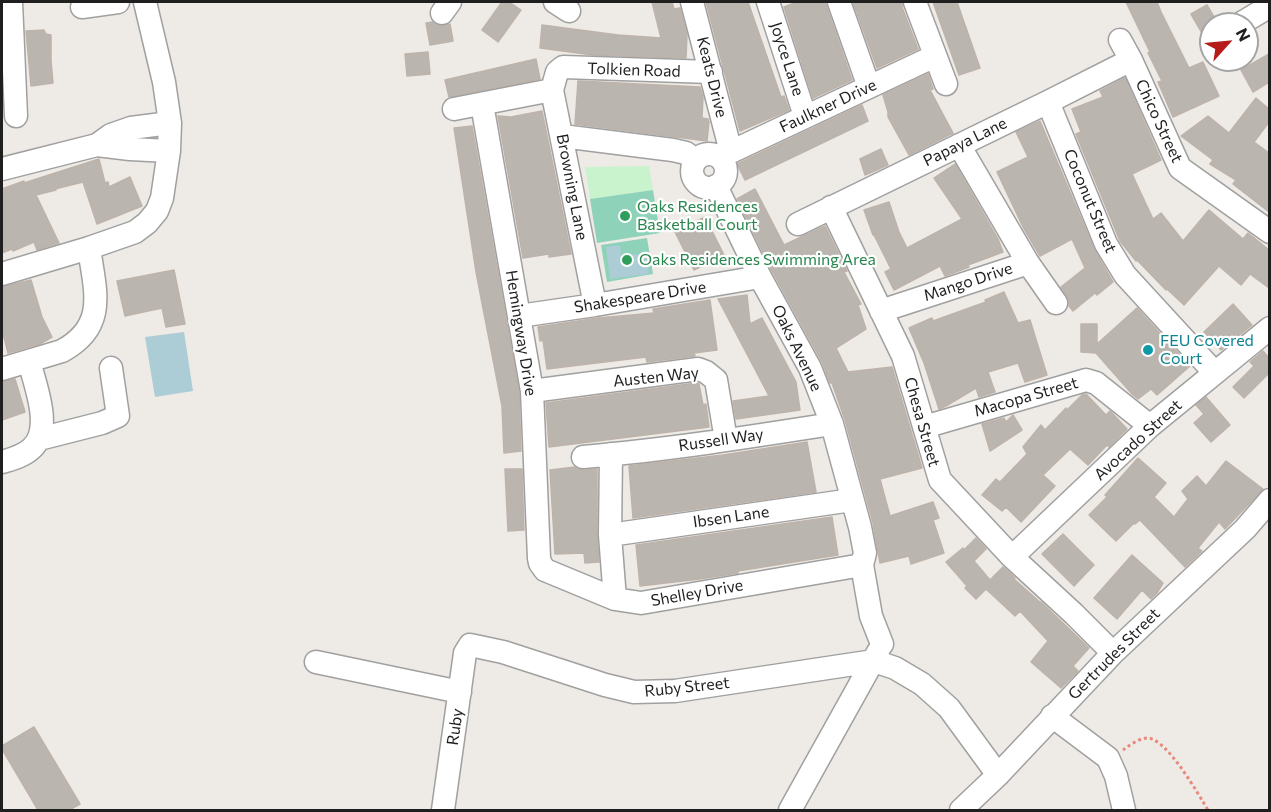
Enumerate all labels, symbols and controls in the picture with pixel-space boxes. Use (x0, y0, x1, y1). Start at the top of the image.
north arrow (1199, 12, 1259, 72)
street label: Joyce Lane (766, 20, 808, 98)
text: N (1233, 25, 1255, 44)
street label: Keats Drive (693, 35, 731, 119)
street label: Tolkien Road (587, 59, 681, 81)
street label: Faulkner Drive (777, 75, 879, 137)
street label: Chico Street (1131, 76, 1187, 166)
street label: Papaya Lane (920, 113, 1010, 171)
street label: Browning Lane (552, 132, 592, 242)
street label: Coconut Street (1059, 146, 1121, 256)
place label: Oaks Residences Basketball Court (637, 197, 758, 235)
marker: Oaks Residences Basketball Court (618, 209, 632, 223)
place label: Oaks Residences Swimming Area (639, 250, 876, 270)
marker: Oaks Residences Swimming Area (620, 253, 634, 267)
street label: Mango Drive (921, 259, 1015, 305)
street label: Hemingway Drive (502, 269, 540, 397)
street label: Shakespeare Drive (573, 277, 707, 317)
street label: Oaks Avenue (768, 302, 826, 394)
place label: FEU Covered Court (1160, 331, 1254, 369)
marker: FEU Covered Court (1141, 343, 1155, 357)
street label: Austen Way (612, 363, 700, 391)
street label: Macopa Street (972, 373, 1080, 421)
street label: Chesa Street (900, 375, 944, 469)
street label: Avocado Street (1090, 396, 1186, 484)
street label: Russell Way (677, 425, 765, 455)
street label: Ibsen Lane (692, 502, 770, 532)
street label: Shelley Drive (649, 575, 745, 611)
street label: Gertrudes Street (1064, 604, 1164, 704)
street label: Ruby Street (644, 673, 730, 701)
street label: Ruby (443, 707, 467, 747)

